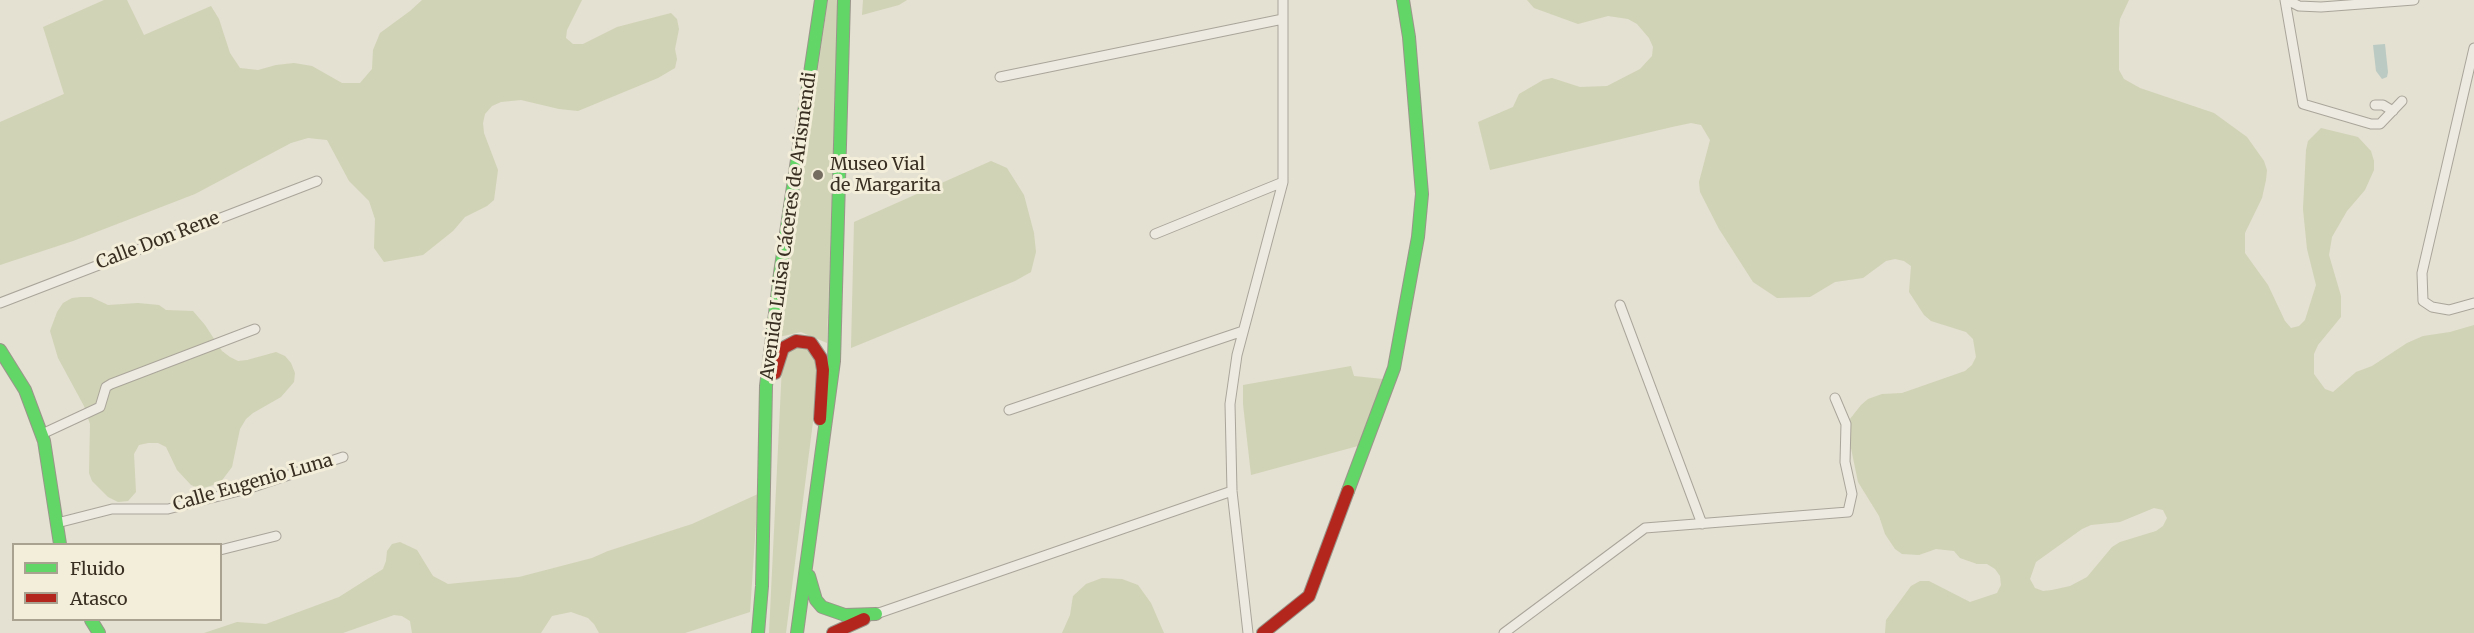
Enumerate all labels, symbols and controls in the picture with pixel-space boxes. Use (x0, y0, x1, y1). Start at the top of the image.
street label: Avenida Luisa Cáceres de Arismendi (757, 71, 821, 381)
place label: Museo Vial de Margarita (830, 154, 941, 196)
marker: Museo Vial de Margarita (811, 168, 825, 182)
street label: Calle Don Rene (93, 208, 223, 274)
street label: Calle Eugenio Luna (171, 450, 335, 516)
legend (12, 543, 222, 621)
text: Fluido (70, 557, 125, 580)
text: Atasco (70, 587, 128, 610)

